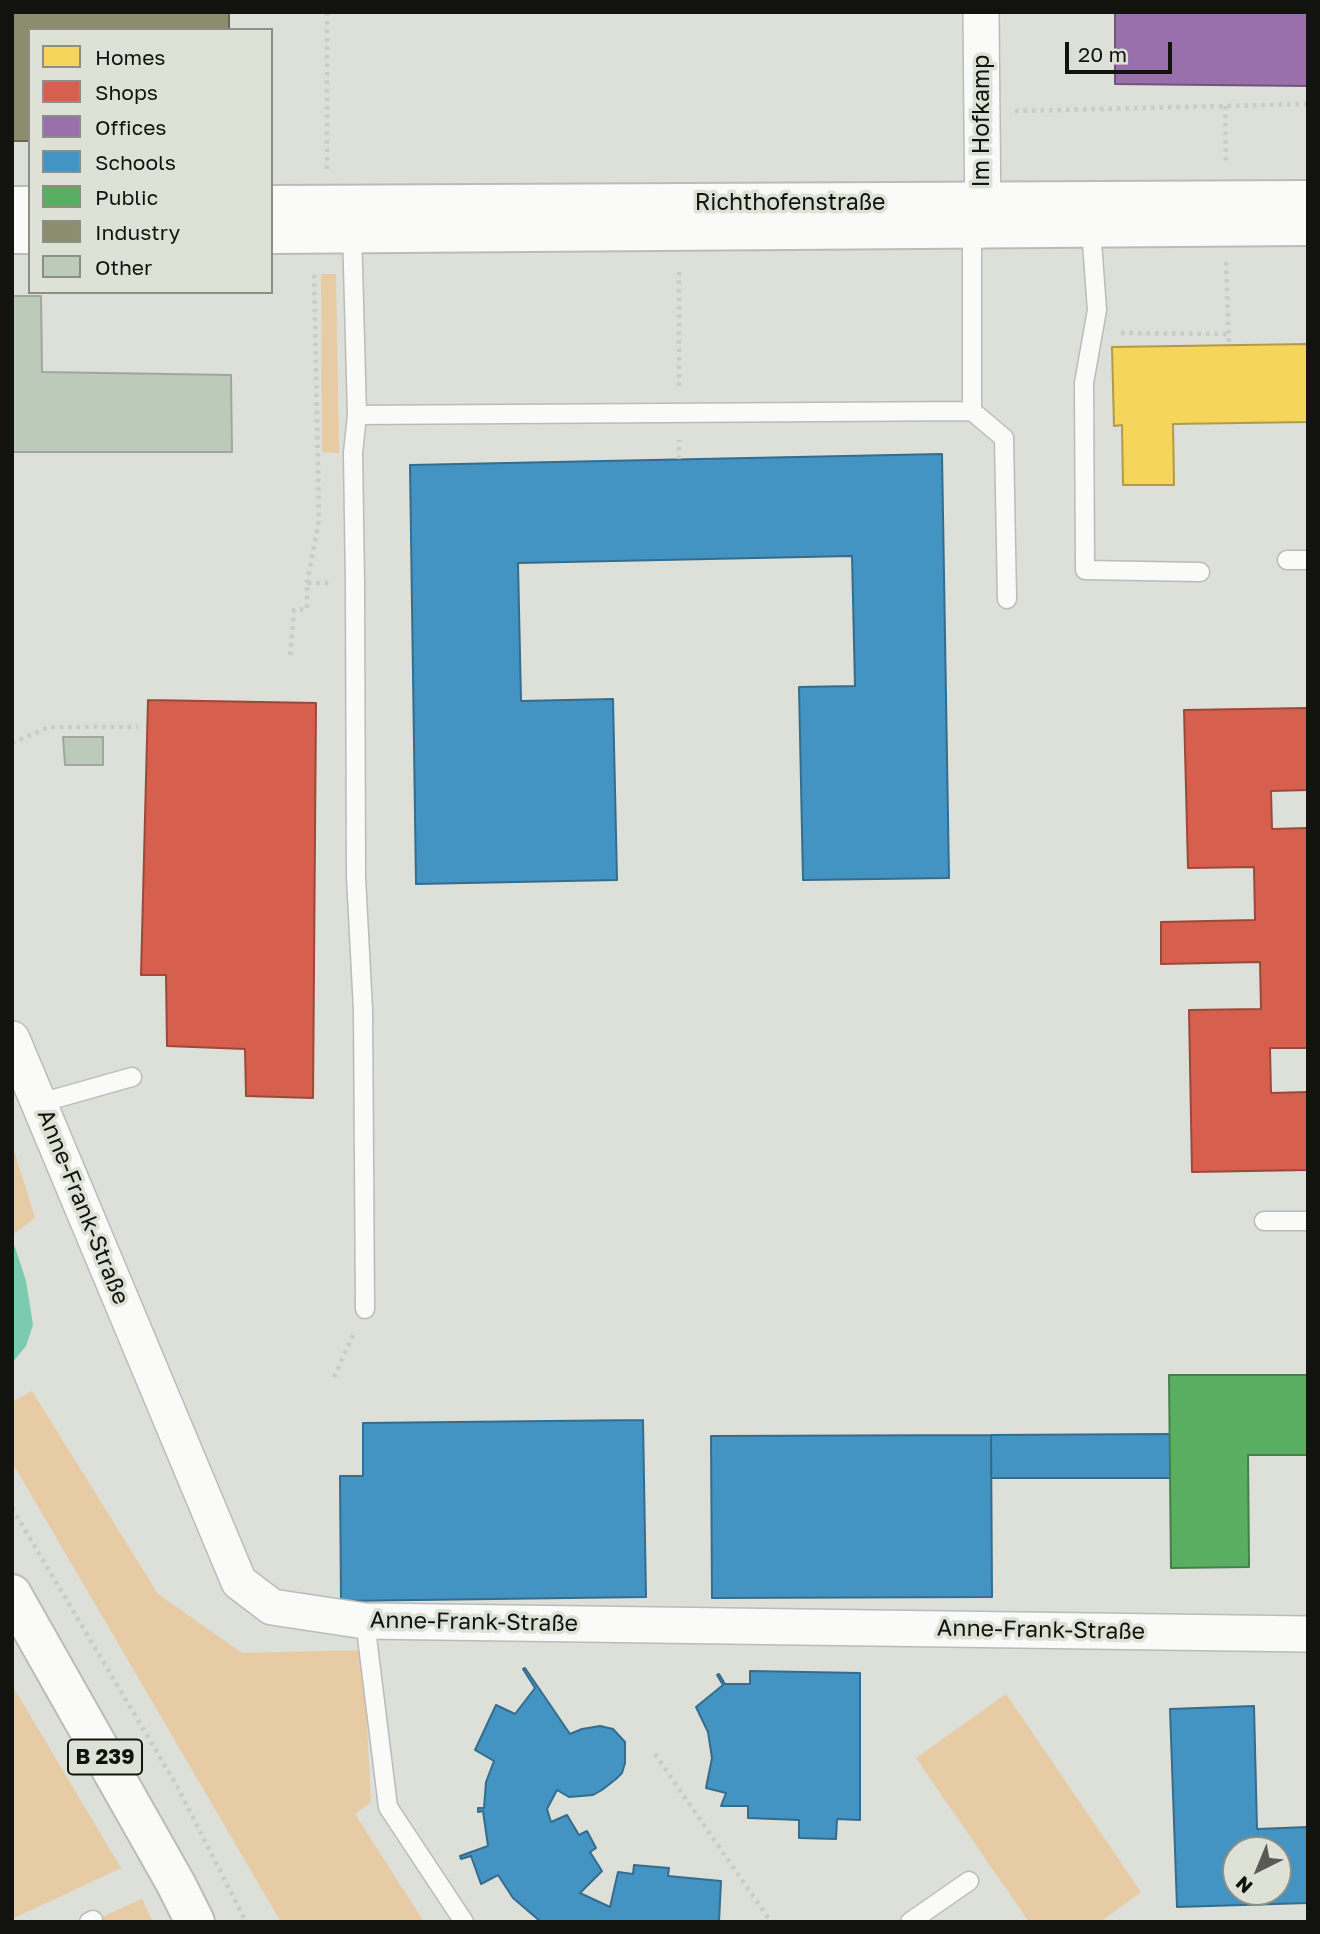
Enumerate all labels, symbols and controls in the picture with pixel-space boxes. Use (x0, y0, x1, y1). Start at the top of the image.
legend (28, 28, 273, 294)
scale bar (1068, 28, 1175, 72)
text: 20 m (1078, 41, 1127, 67)
text: Homes (95, 44, 165, 70)
street label: Im Hofkamp (968, 54, 996, 188)
text: Shops (95, 79, 158, 105)
text: Offices (95, 114, 166, 140)
text: Schools (95, 149, 176, 175)
text: Public (95, 184, 158, 210)
street label: Richthofenstraße (695, 189, 885, 217)
text: Industry (95, 219, 180, 245)
text: Other (95, 254, 152, 280)
street label: Anne-Frank-Straße (31, 1105, 135, 1309)
street label: Anne-Frank-Straße (370, 1606, 578, 1638)
street label: Anne-Frank-Straße (937, 1614, 1145, 1646)
road number: B 239 (68, 1740, 142, 1774)
north arrow (1222, 1836, 1292, 1906)
text: N (1231, 1872, 1257, 1899)

